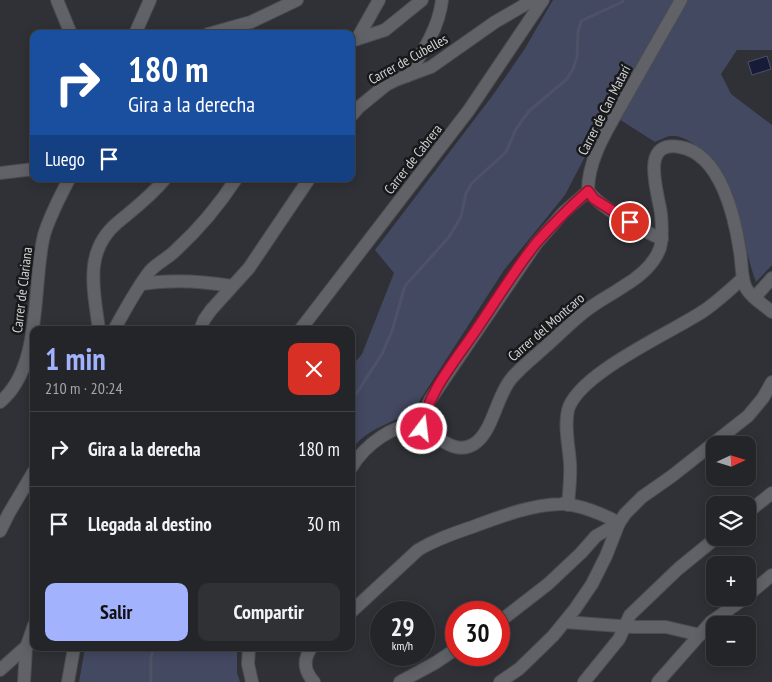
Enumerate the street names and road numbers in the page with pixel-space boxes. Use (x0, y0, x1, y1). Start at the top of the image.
street label: Carrer de Cubelles (365, 30, 451, 88)
street label: Carrer de Can Matarí (574, 62, 634, 158)
street label: Carrer de Cabrera (380, 120, 446, 198)
street label: Carrer de Clariana (8, 246, 36, 334)
street label: Carrer del Montcaro (504, 289, 588, 365)

